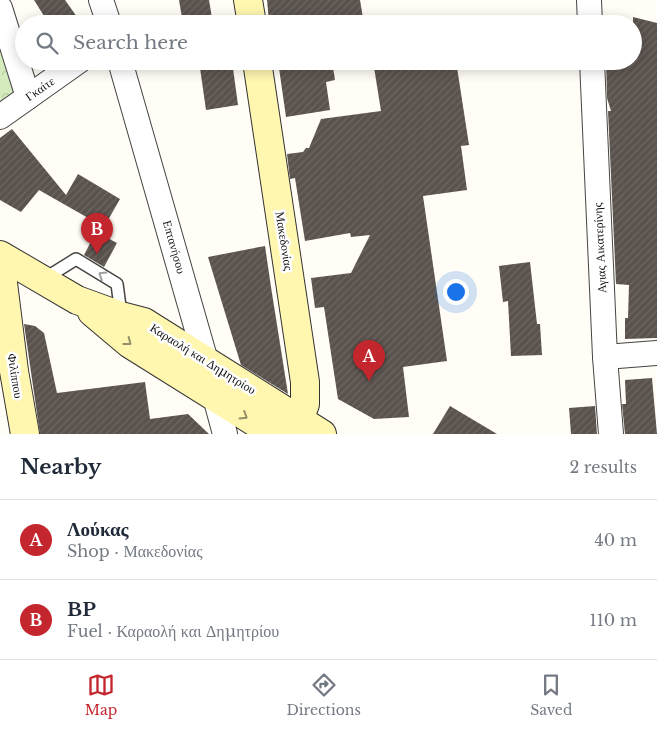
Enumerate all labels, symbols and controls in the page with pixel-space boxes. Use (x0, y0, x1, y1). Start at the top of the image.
search box (15, 15, 642, 70)
icon: search (33, 29, 61, 57)
text: Search here (73, 31, 188, 54)
street label: Γκαίτε (22, 73, 57, 104)
street label: Αγιας Αικατερίνης (590, 202, 609, 294)
street label: Μακεδονίας (272, 210, 297, 272)
pin: B (81, 213, 113, 254)
street label: Επτανήσου (160, 219, 189, 275)
one-way arrow (99, 272, 108, 282)
your location (443, 279, 469, 305)
street label: Καραολή και Δημητρίου (148, 320, 259, 397)
one-way arrow (122, 336, 132, 345)
pin: A (353, 340, 385, 381)
street label: Φιλίππου (5, 352, 26, 399)
one-way arrow (239, 409, 248, 419)
text: Nearby (20, 454, 101, 480)
text: 2 results (569, 457, 637, 477)
text: Λούκας (67, 518, 129, 541)
text: A (30, 530, 42, 550)
text: 40 m (594, 530, 637, 550)
text: Shop · Μακεδονίας (67, 541, 203, 561)
text: BP (67, 598, 96, 621)
text: B (30, 610, 42, 630)
text: 110 m (590, 610, 637, 630)
text: Fuel · Καραολή και Δημητρίου (67, 621, 279, 641)
tab: Map (85, 671, 117, 719)
tab: Directions (286, 671, 361, 719)
tab: Saved (530, 671, 572, 719)

